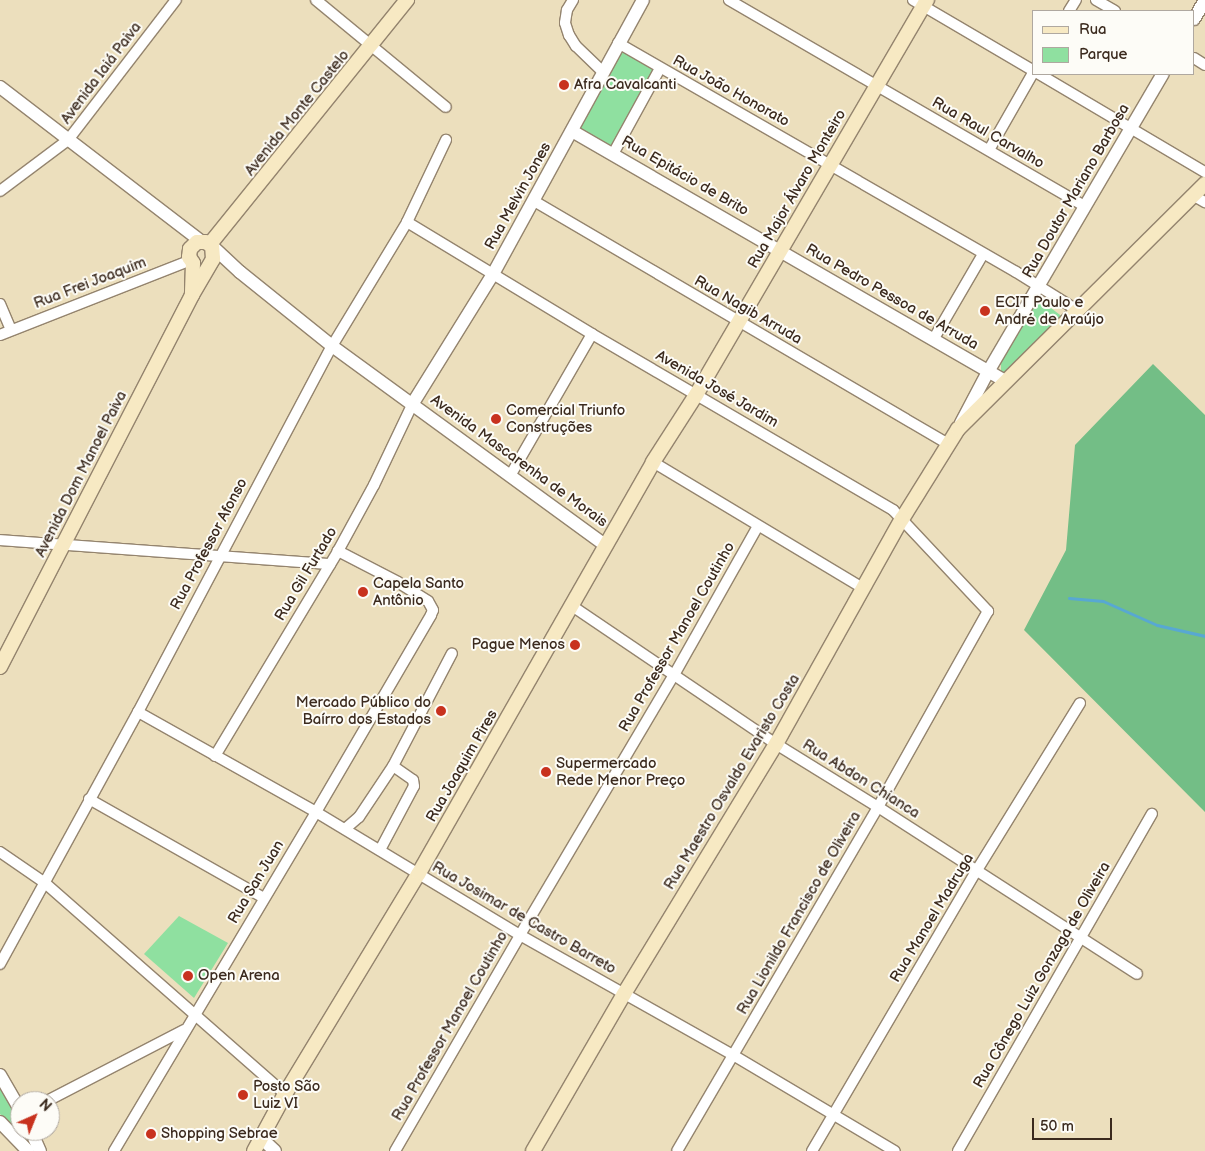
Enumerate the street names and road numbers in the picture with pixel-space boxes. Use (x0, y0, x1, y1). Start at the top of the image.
street label: Avenida Iaiá Paiva (57, 19, 145, 127)
street label: Avenida Monte Castelo (241, 47, 353, 179)
street label: Rua João Honorato (669, 51, 793, 131)
street label: Rua Raul Carvalho (929, 94, 1047, 172)
street label: Rua Doutor Mariano Barbosa (1019, 101, 1133, 281)
street label: Rua Major Álvaro Monteiro (744, 106, 850, 272)
street label: Rua Epitácio de Brito (618, 132, 752, 220)
street label: Rua Melvin Jones (481, 139, 555, 253)
street label: Rua Pedro Pessoa de Arruda (803, 240, 981, 354)
street label: Rua Frei Joaquim (31, 253, 149, 313)
street label: Rua Nagib Arruda (691, 272, 805, 348)
street label: Avenida José Jardim (652, 346, 782, 432)
street label: Avenida Dom Manoel Paiva (31, 388, 131, 560)
street label: Avenida Mascarenha de Morais (427, 391, 611, 531)
street label: Rua Professor Afonso (167, 475, 251, 613)
street label: Rua Gil Furtado (271, 524, 341, 624)
street label: Rua Professor Manoel Coutinho (615, 539, 739, 735)
street label: Rua Maestro Osvaldo Evaristo Costa (660, 671, 804, 893)
street label: Rua Joaquim Pires (422, 706, 502, 826)
street label: Rua Abdon Chianca (799, 736, 923, 822)
street label: Rua Lionildo Francisco de Oliveira (733, 808, 865, 1018)
street label: Rua San Juan (224, 837, 288, 927)
street label: Rua Manoel Madruga (886, 850, 978, 986)
street label: Rua Josimar de Castro Barreto (428, 858, 620, 978)
street label: Rua Cônego Luiz Gonzaga de Oliveira (970, 859, 1114, 1091)
street label: Rua Professor Manoel Coutinho (388, 928, 512, 1124)

